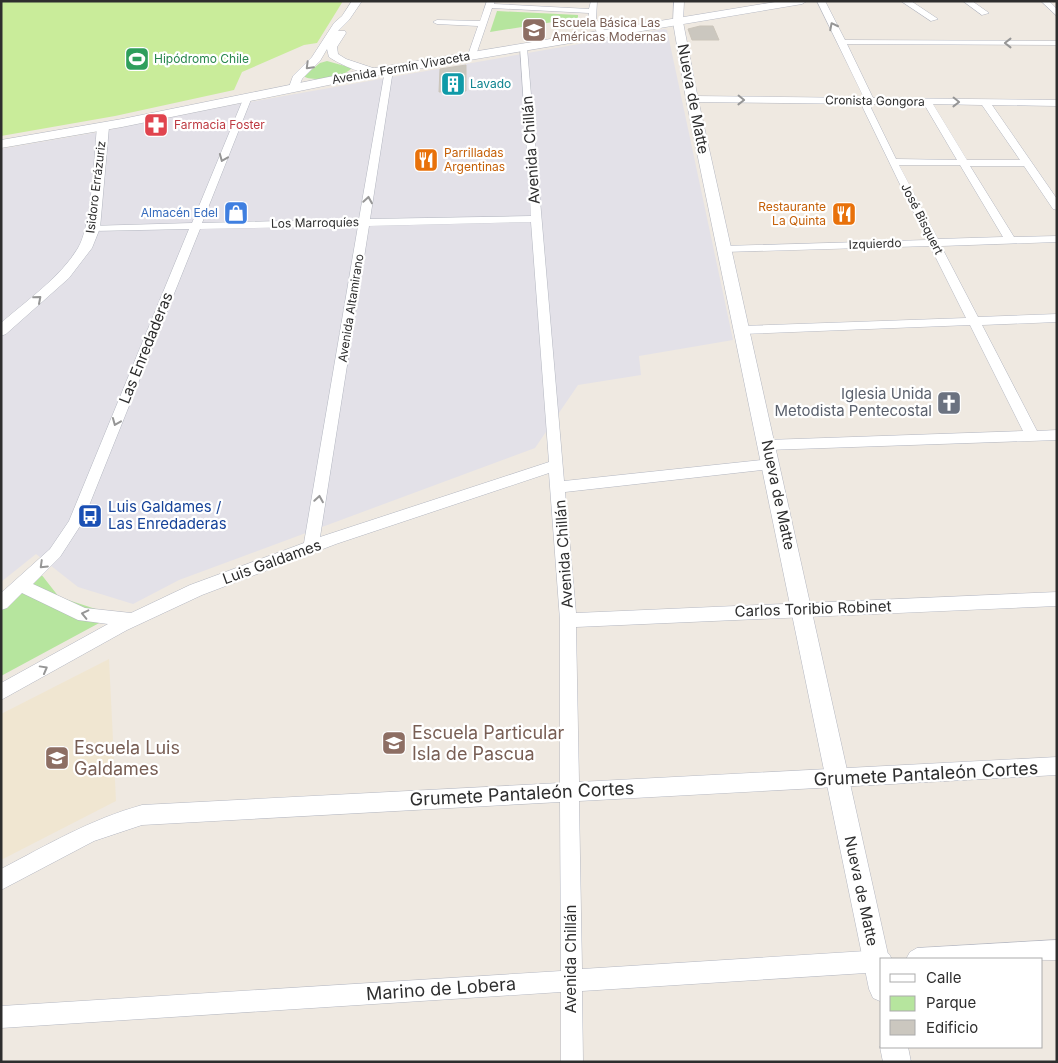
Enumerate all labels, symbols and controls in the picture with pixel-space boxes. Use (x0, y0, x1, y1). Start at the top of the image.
place label: Escuela Básica Las Américas Modernas (552, 15, 666, 44)
school or university icon: Escuela Básica Las Américas Modernas (521, 17, 547, 43)
one-way arrow (829, 22, 839, 31)
one-way arrow (1004, 38, 1012, 48)
street label: Nueva de Matte (673, 42, 713, 156)
sports icon: Hipódromo Chile (124, 46, 150, 72)
street label: Avenida Fermín Vivaceta (331, 48, 471, 87)
place label: Hipódromo Chile (154, 51, 249, 66)
one-way arrow (306, 60, 315, 69)
building icon: Lavado (440, 71, 466, 97)
place label: Lavado (470, 76, 511, 91)
street label: Cronista Gongora (825, 92, 925, 109)
street label: Avenida Chillán (517, 95, 544, 205)
one-way arrow (738, 95, 745, 105)
one-way arrow (952, 97, 960, 107)
pharmacy icon: Farmacia Foster (143, 112, 169, 138)
place label: Farmacia Foster (174, 117, 265, 132)
street label: Isidoro Errázuriz (82, 140, 109, 234)
place label: Parrilladas Argentinas (444, 145, 505, 174)
restaurant icon: Parrilladas Argentinas (413, 147, 439, 173)
one-way arrow (219, 153, 229, 162)
street label: José Bisquert (898, 181, 947, 257)
one-way arrow (363, 196, 373, 205)
place label: Restaurante La Quinta (758, 199, 826, 228)
shop icon: Almacén Edel (223, 200, 249, 226)
restaurant icon: Restaurante La Quinta (831, 201, 857, 227)
place label: Almacén Edel (141, 205, 218, 220)
street label: Los Marroquíes (271, 214, 359, 231)
street label: Izquierdo (848, 235, 902, 252)
street label: Avenida Altamirano (335, 253, 366, 363)
street label: Las Enredaderas (115, 289, 177, 406)
one-way arrow (32, 296, 41, 305)
place label: Iglesia Unida Metodista Pentecostal (774, 384, 932, 420)
church icon: Iglesia Unida Metodista Pentecostal (936, 390, 962, 416)
one-way arrow (112, 418, 122, 426)
street label: Nueva de Matte (758, 438, 799, 552)
one-way arrow (314, 494, 324, 503)
place label: Luis Galdames / Las Enredaderas (108, 497, 227, 533)
street label: Avenida Chillán (550, 499, 577, 609)
bus stop icon: Luis Galdames / Las Enredaderas (77, 503, 103, 529)
street label: Luis Galdames (220, 535, 324, 588)
one-way arrow (39, 559, 48, 568)
street label: Carlos Toribio Robinet (734, 596, 892, 621)
one-way arrow (81, 609, 90, 620)
one-way arrow (39, 665, 48, 675)
place label: Escuela Particular Isla de Pascua (412, 722, 565, 764)
school or university icon: Escuela Particular Isla de Pascua (381, 730, 407, 756)
place label: Escuela Luis Galdames (74, 737, 180, 779)
school or university icon: Escuela Luis Galdames (44, 745, 70, 771)
street label: Grumete Pantaleón Cortes (813, 757, 1039, 790)
street label: Grumete Pantaleón Cortes (409, 777, 635, 810)
street label: Nueva de Matte (841, 834, 882, 948)
street label: Avenida Chillán (561, 905, 580, 1013)
legend (880, 958, 1043, 1048)
text: Calle (926, 968, 961, 987)
street label: Marino de Lobera (365, 973, 517, 1004)
text: Parque (926, 993, 976, 1012)
text: Edificio (926, 1018, 978, 1037)

